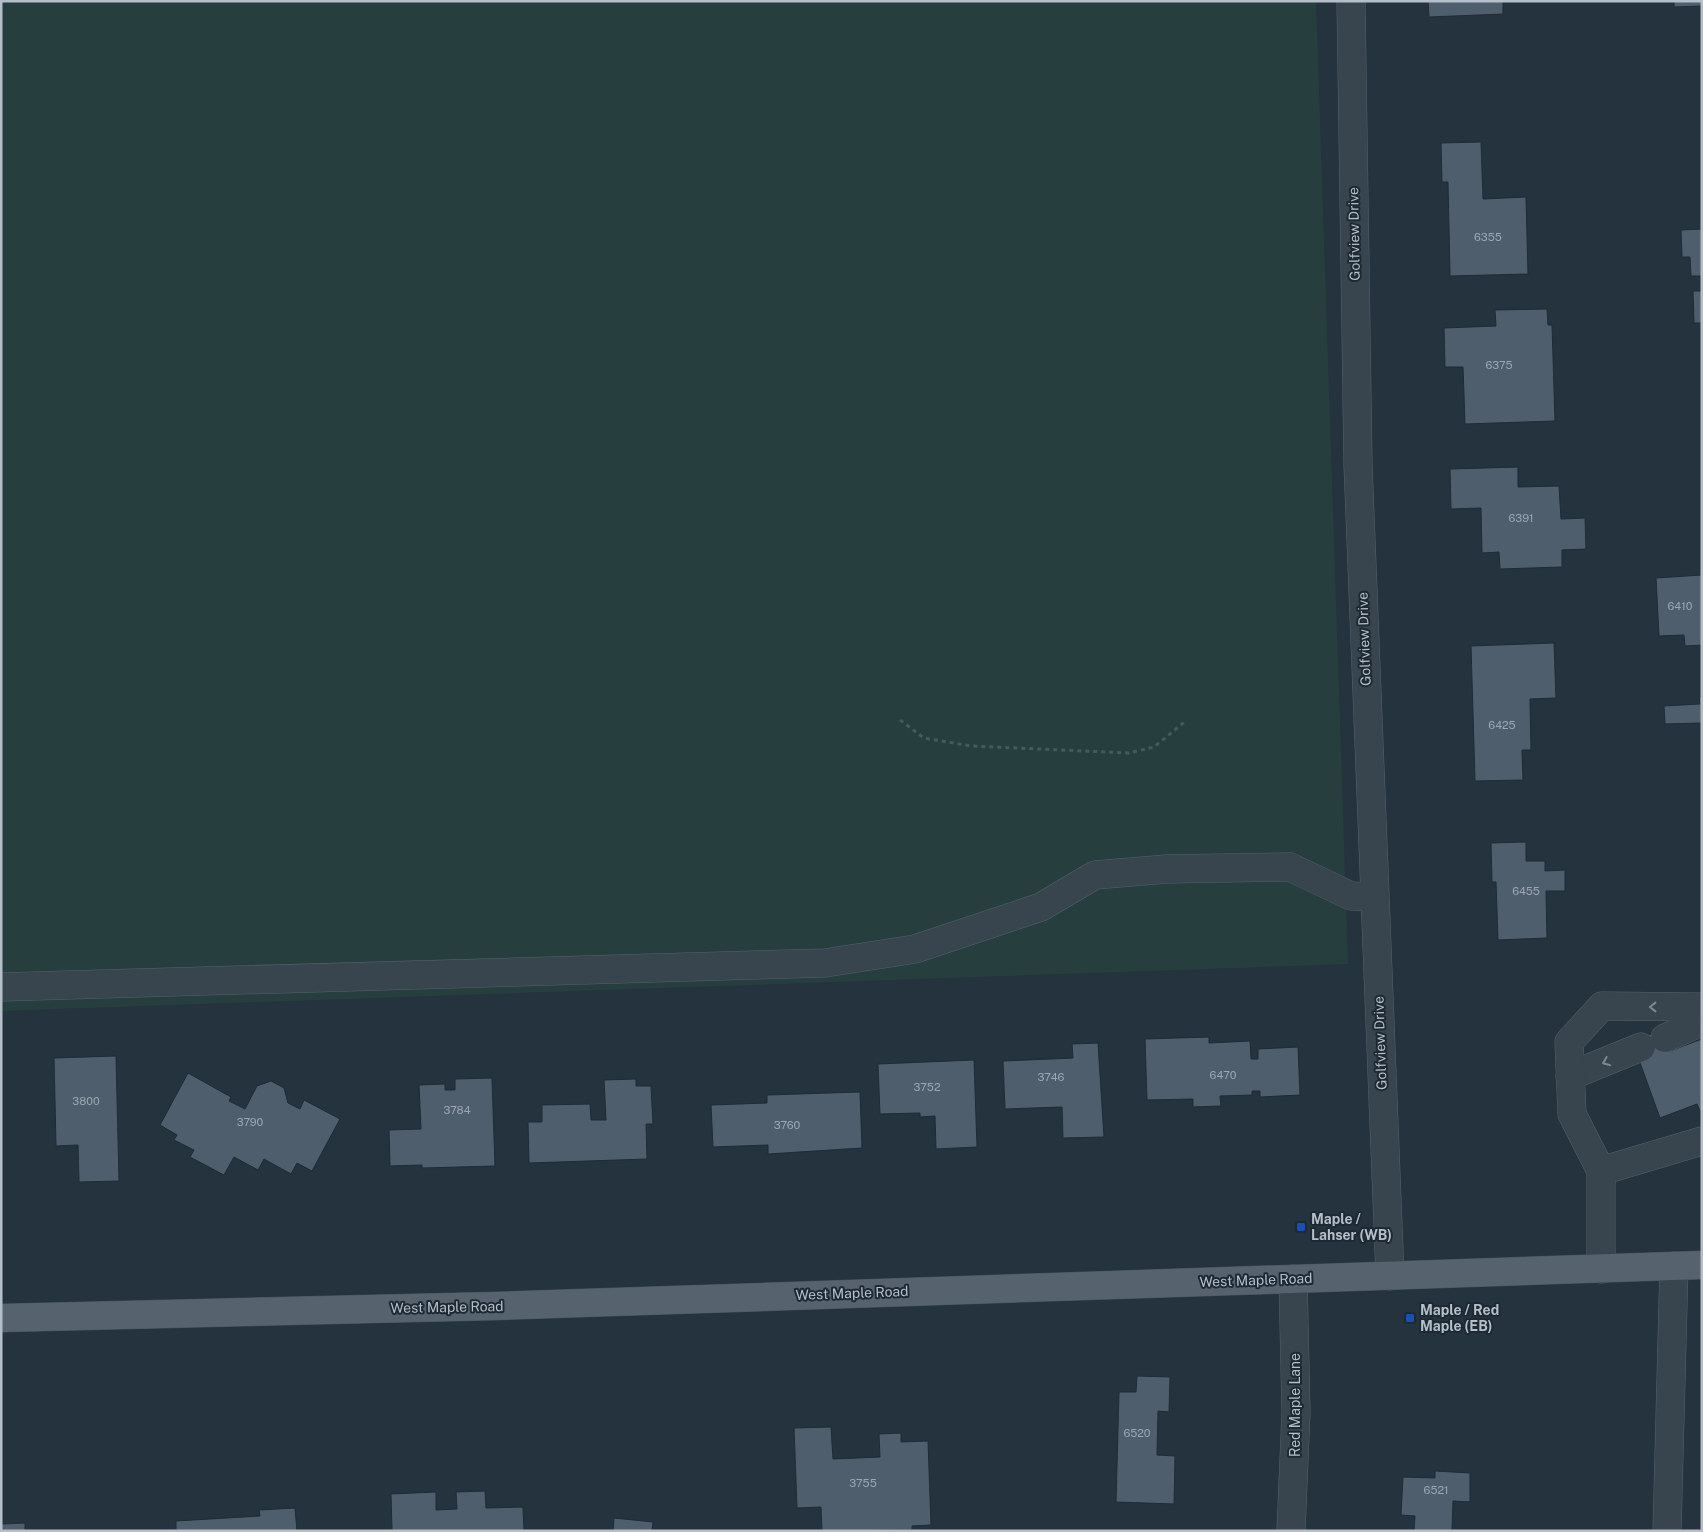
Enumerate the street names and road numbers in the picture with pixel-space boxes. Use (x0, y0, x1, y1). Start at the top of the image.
street label: Golfview Drive (1345, 187, 1363, 281)
street label: Golfview Drive (1354, 592, 1374, 686)
street label: Golfview Drive (1370, 996, 1390, 1090)
street label: West Maple Road (1199, 1270, 1313, 1290)
street label: West Maple Road (795, 1283, 909, 1303)
street label: West Maple Road (390, 1298, 504, 1316)
street label: Red Maple Lane (1287, 1353, 1303, 1457)

